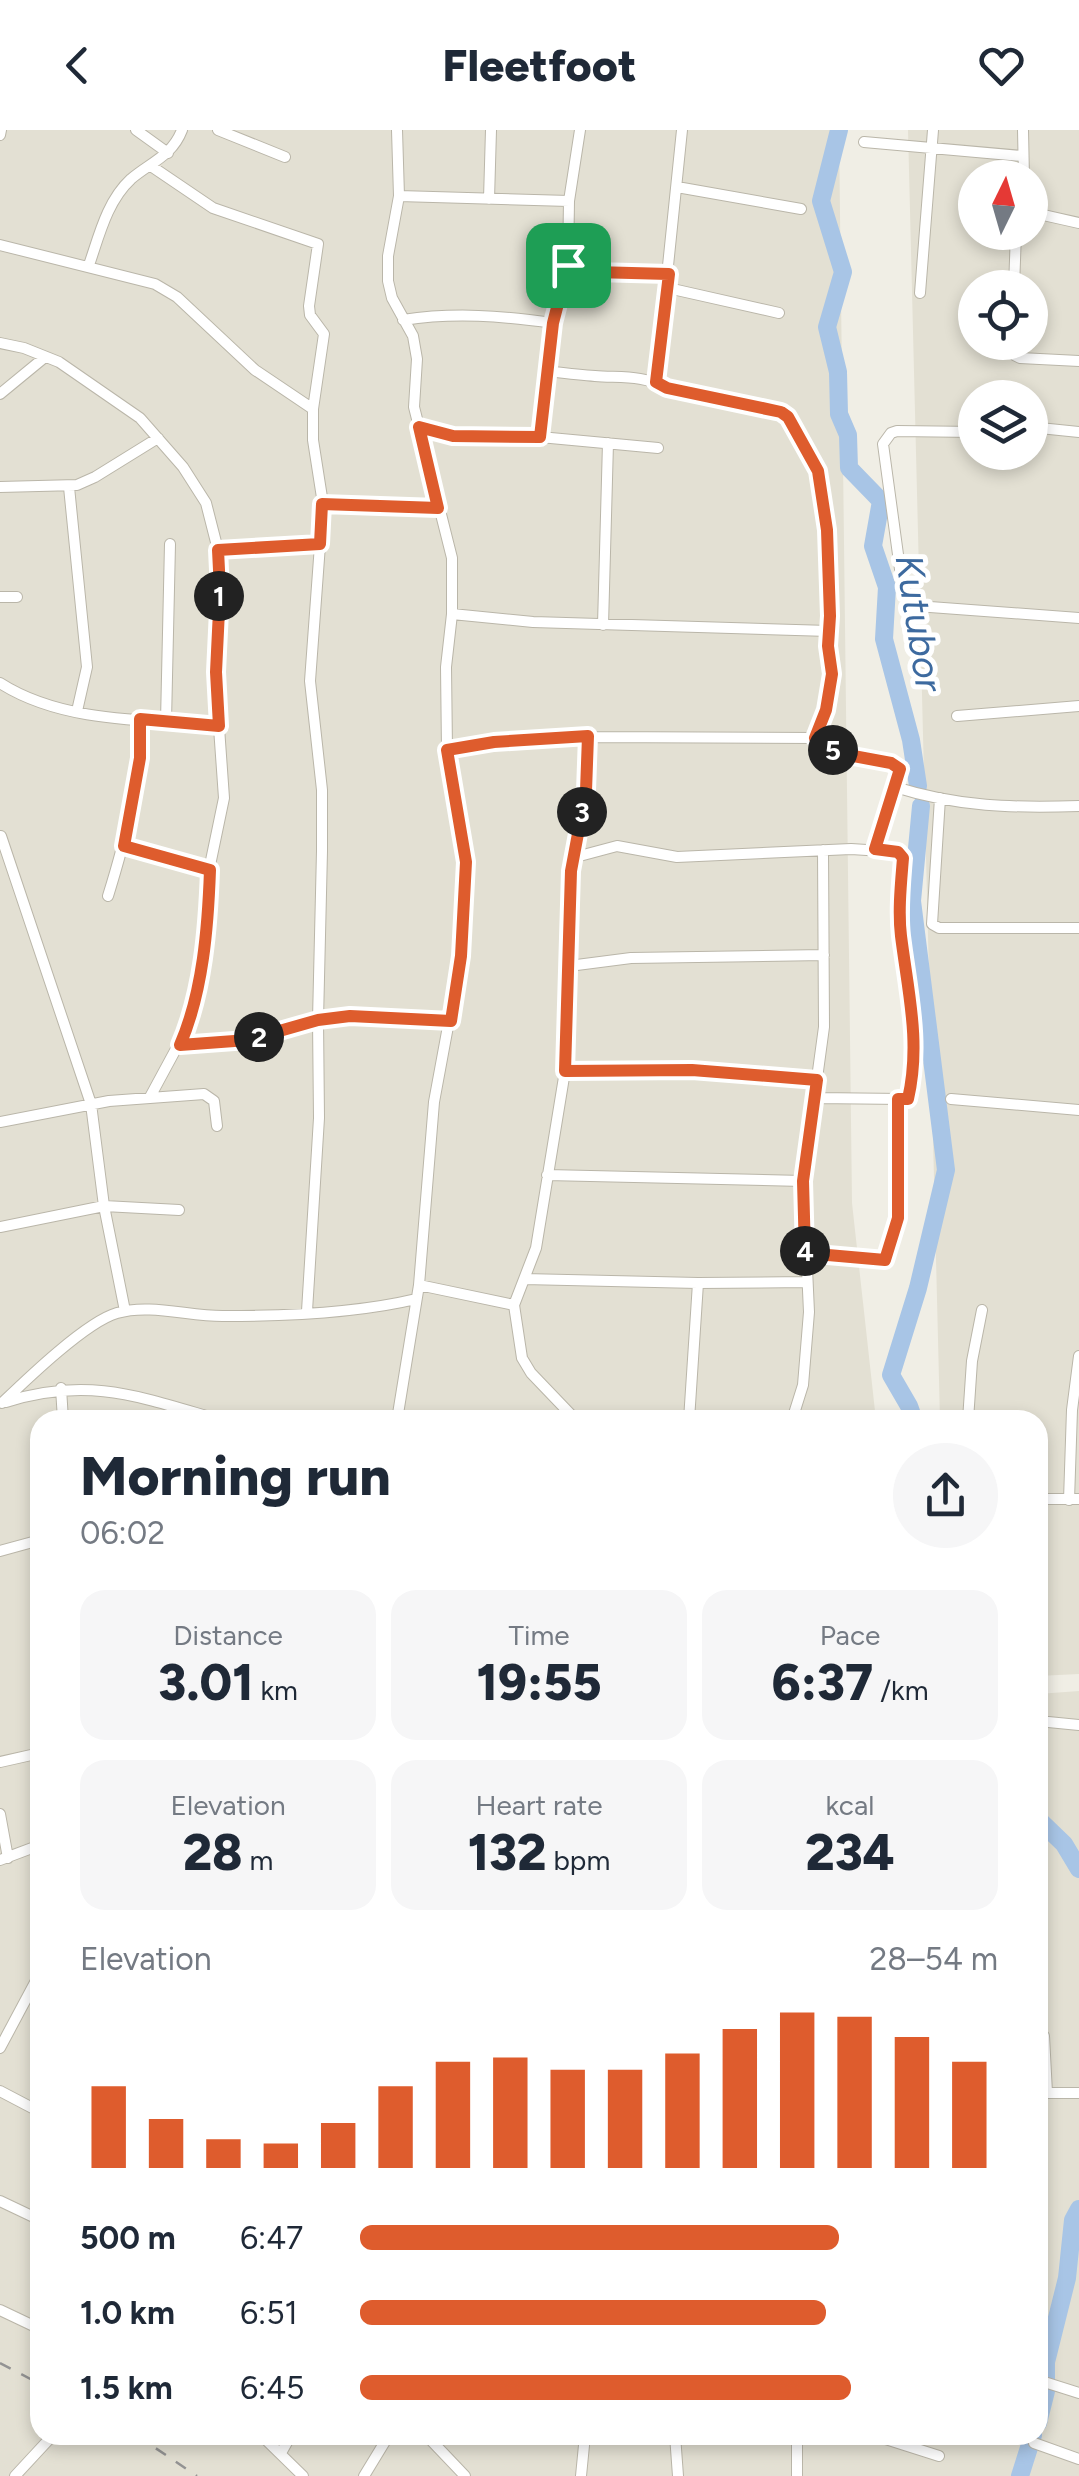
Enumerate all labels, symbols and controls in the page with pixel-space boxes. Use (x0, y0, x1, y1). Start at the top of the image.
icon: back (50, 38, 105, 93)
text: Fleetfoot (442, 38, 637, 92)
icon: heart (974, 38, 1029, 93)
north arrow (958, 160, 1048, 250)
map controls (958, 160, 1048, 470)
pin (526, 223, 611, 308)
icon: arrive (541, 238, 596, 293)
button: locate (958, 270, 1048, 360)
button: layers (958, 380, 1048, 470)
water label: Kutubor (886, 551, 953, 696)
pin: 1 (194, 571, 244, 621)
text: 1 (213, 579, 225, 613)
pin: 5 (808, 725, 858, 775)
text: 5 (825, 733, 841, 767)
pin: 3 (557, 787, 607, 837)
text: 3 (574, 795, 590, 829)
pin: 2 (234, 1012, 284, 1062)
text: 2 (251, 1020, 267, 1054)
pin: 4 (780, 1226, 830, 1276)
text: 4 (796, 1234, 814, 1268)
text: Morning run (80, 1443, 391, 1509)
button: share (893, 1443, 998, 1548)
text: 06:02 (80, 1514, 165, 1552)
text: Distance (173, 1618, 283, 1652)
text: Time (508, 1618, 570, 1652)
text: Pace (820, 1618, 880, 1652)
text: 3.01 (158, 1652, 253, 1713)
text: 19:55 (476, 1652, 602, 1713)
text: 6:37 (772, 1652, 873, 1713)
text: km (253, 1673, 298, 1707)
text: /km (873, 1673, 928, 1707)
text: Elevation (170, 1788, 286, 1822)
text: Heart rate (475, 1788, 603, 1822)
text: kcal (826, 1788, 874, 1822)
text: 28 (183, 1822, 243, 1883)
text: 132 (468, 1822, 547, 1883)
text: 234 (805, 1822, 895, 1883)
text: m (243, 1843, 273, 1877)
text: bpm (547, 1843, 610, 1877)
text: Elevation (80, 1940, 212, 1978)
text: 28–54 m (869, 1940, 998, 1978)
text: 500 m (80, 2219, 176, 2257)
text: 6:47 (240, 2219, 303, 2257)
text: 1.0 km (80, 2294, 175, 2332)
text: 6:51 (240, 2294, 298, 2332)
text: 1.5 km (80, 2369, 173, 2407)
text: 6:45 (240, 2369, 304, 2407)

